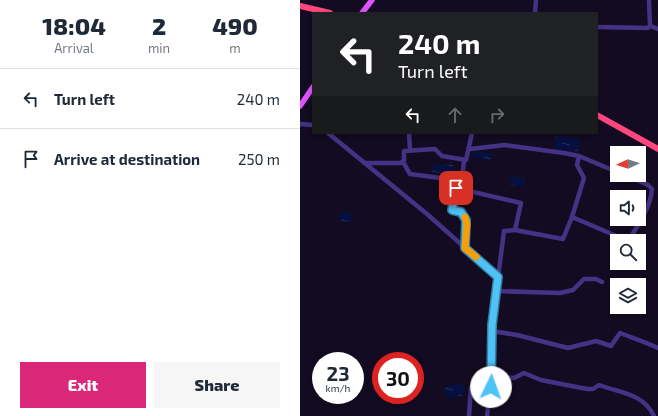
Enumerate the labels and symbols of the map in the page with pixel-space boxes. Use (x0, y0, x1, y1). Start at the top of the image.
north arrow (610, 146, 646, 182)
pin (439, 171, 473, 205)
speed limit sign: 30 (372, 352, 424, 404)
position arrow (470, 366, 512, 408)

